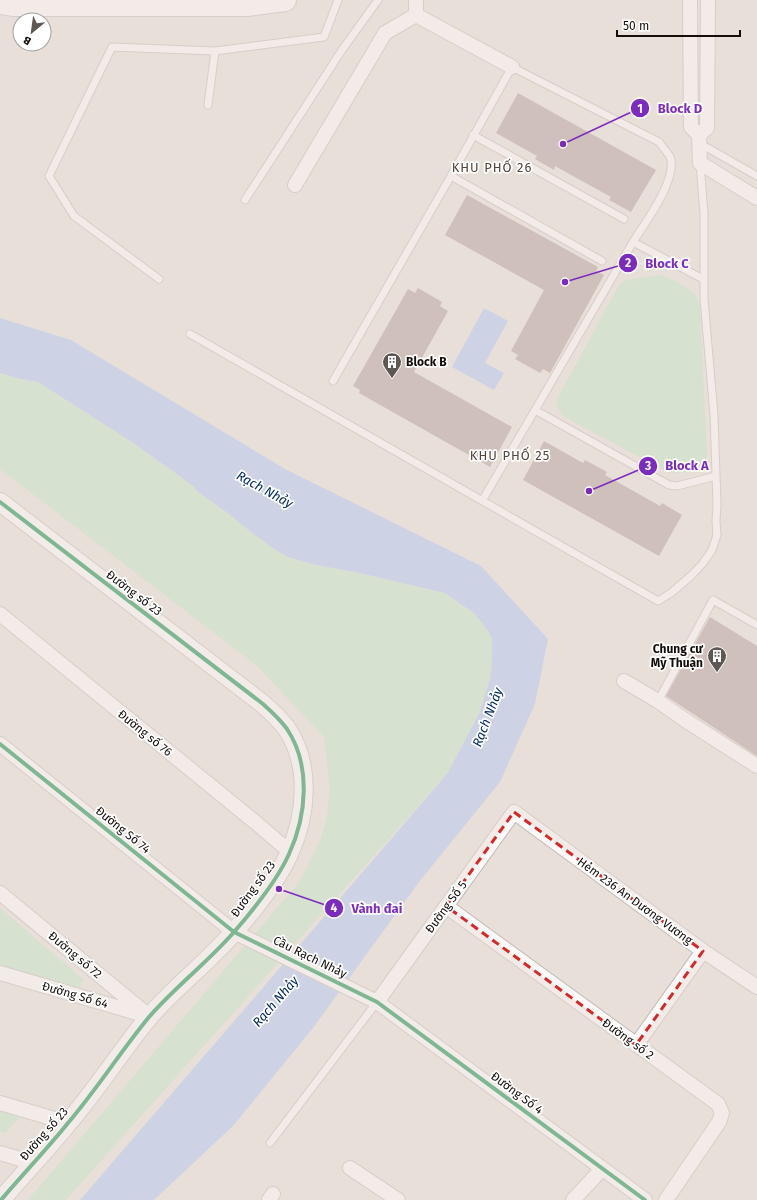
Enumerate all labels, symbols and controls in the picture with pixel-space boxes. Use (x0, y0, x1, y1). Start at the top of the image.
north arrow (12, 12, 52, 52)
scale bar (617, 12, 740, 38)
text: 50 m (623, 19, 649, 33)
text: B (21, 33, 34, 48)
callout: Block D (630, 96, 710, 121)
text: Block D (658, 101, 703, 116)
text: 1 (637, 102, 643, 116)
district label: KHU PHỐ 26 (452, 158, 532, 175)
callout: Block C (618, 251, 697, 276)
text: 2 (625, 256, 631, 270)
text: Block C (645, 256, 689, 271)
building icon: Block B (381, 351, 403, 379)
place label: Block B (406, 355, 447, 369)
district label: KHU PHỐ 25 (470, 446, 550, 463)
callout: Block A (638, 453, 717, 478)
text: Block A (665, 458, 709, 473)
text: 3 (644, 459, 651, 473)
water label: Rạch Nhảy (234, 468, 296, 511)
street label: Đường số 23 (103, 567, 165, 618)
place label: Chung cư Mỹ Thuận (651, 642, 703, 670)
building icon: Chung cư Mỹ Thuận (706, 645, 728, 673)
water label: Rạch Nhảy (469, 685, 506, 749)
street label: Đường số 76 (115, 706, 176, 759)
street label: Đường Số 74 (93, 803, 154, 857)
street label: Hẻm 236 An Dương Vương (575, 855, 696, 948)
street label: Đường số 23 (227, 858, 278, 920)
street label: Đường Số 5 (422, 878, 470, 936)
callout: Vành đai (324, 896, 411, 921)
text: 4 (331, 901, 338, 915)
text: Vành đai (351, 901, 403, 916)
street label: Đường số 72 (45, 928, 105, 981)
street label: Cầu Rạch Nhảy (271, 932, 350, 981)
water label: Rạch Nhảy (249, 972, 302, 1030)
street label: Đường Số 64 (40, 978, 110, 1011)
street label: Đường số 2 (600, 1015, 657, 1062)
street label: Đường Số 4 (488, 1068, 547, 1117)
street label: Đường số 23 (16, 1104, 71, 1164)

